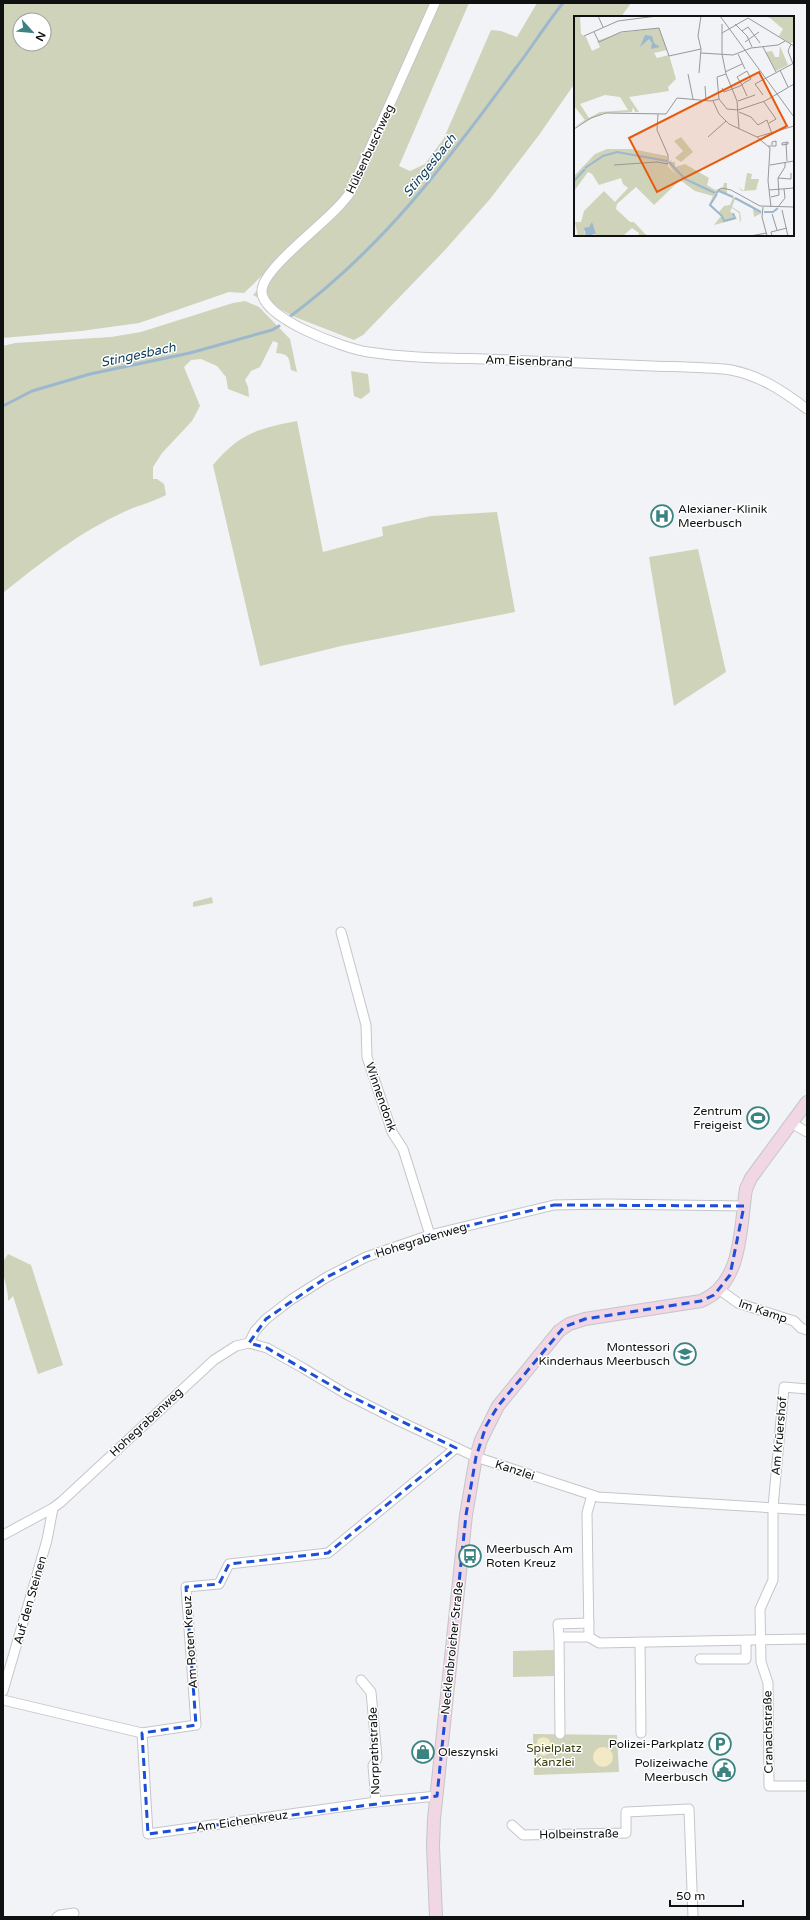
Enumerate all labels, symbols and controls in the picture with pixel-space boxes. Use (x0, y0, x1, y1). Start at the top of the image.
north arrow (12, 12, 52, 52)
inset map (574, 16, 794, 236)
text: N (33, 29, 48, 43)
street label: Hülsenbuschweg (343, 102, 397, 196)
water label: Stingesbach (400, 130, 461, 200)
water label: Stingesbach (99, 339, 178, 371)
street label: Am Eisenbrand (485, 352, 573, 370)
place label: Alexianer-Klinik Meerbusch (678, 502, 768, 530)
hospital icon: Alexianer-Klinik Meerbusch (649, 503, 675, 529)
street label: Winnendonk (363, 1060, 400, 1134)
place label: Zentrum Freigeist (693, 1104, 742, 1132)
sports icon: Zentrum Freigeist (745, 1105, 771, 1131)
street label: Hohegrabenweg (374, 1219, 468, 1261)
street label: Im Kamp (737, 1296, 789, 1326)
place label: Montessori Kinderhaus Meerbusch (539, 1340, 670, 1368)
school or university icon: Montessori Kinderhaus Meerbusch (672, 1341, 698, 1367)
street label: Hohegrabenweg (107, 1385, 185, 1459)
street label: Am Krüershof (769, 1396, 789, 1476)
street label: Kanzlei (493, 1457, 537, 1483)
place label: Meerbusch Am Roten Kreuz (486, 1542, 573, 1570)
bus stop icon: Meerbusch Am Roten Kreuz (457, 1543, 483, 1569)
street label: Auf den Steinen (11, 1554, 49, 1646)
street label: Necklenbroicher Straße (438, 1580, 466, 1715)
street label: Am Roten Kreuz (180, 1595, 200, 1689)
street label: Cranachstraße (760, 1690, 776, 1774)
street label: Norprathstraße (365, 1707, 383, 1795)
parking icon: Polizei-Parkplatz (707, 1731, 733, 1757)
place label: Polizei-Parkplatz (609, 1737, 704, 1751)
shop icon: Oleszynski (410, 1739, 436, 1765)
park label: Spielplatz Kanzlei (526, 1741, 582, 1769)
place label: Oleszynski (438, 1745, 498, 1759)
place label: Polizeiwache Meerbusch (634, 1756, 708, 1784)
public building icon: Polizeiwache Meerbusch (711, 1757, 737, 1783)
street label: Am Eichenkreuz (195, 1808, 289, 1834)
street label: Holbeinstraße (539, 1826, 619, 1842)
scale bar (670, 1882, 743, 1908)
text: 50 m (676, 1889, 705, 1903)

